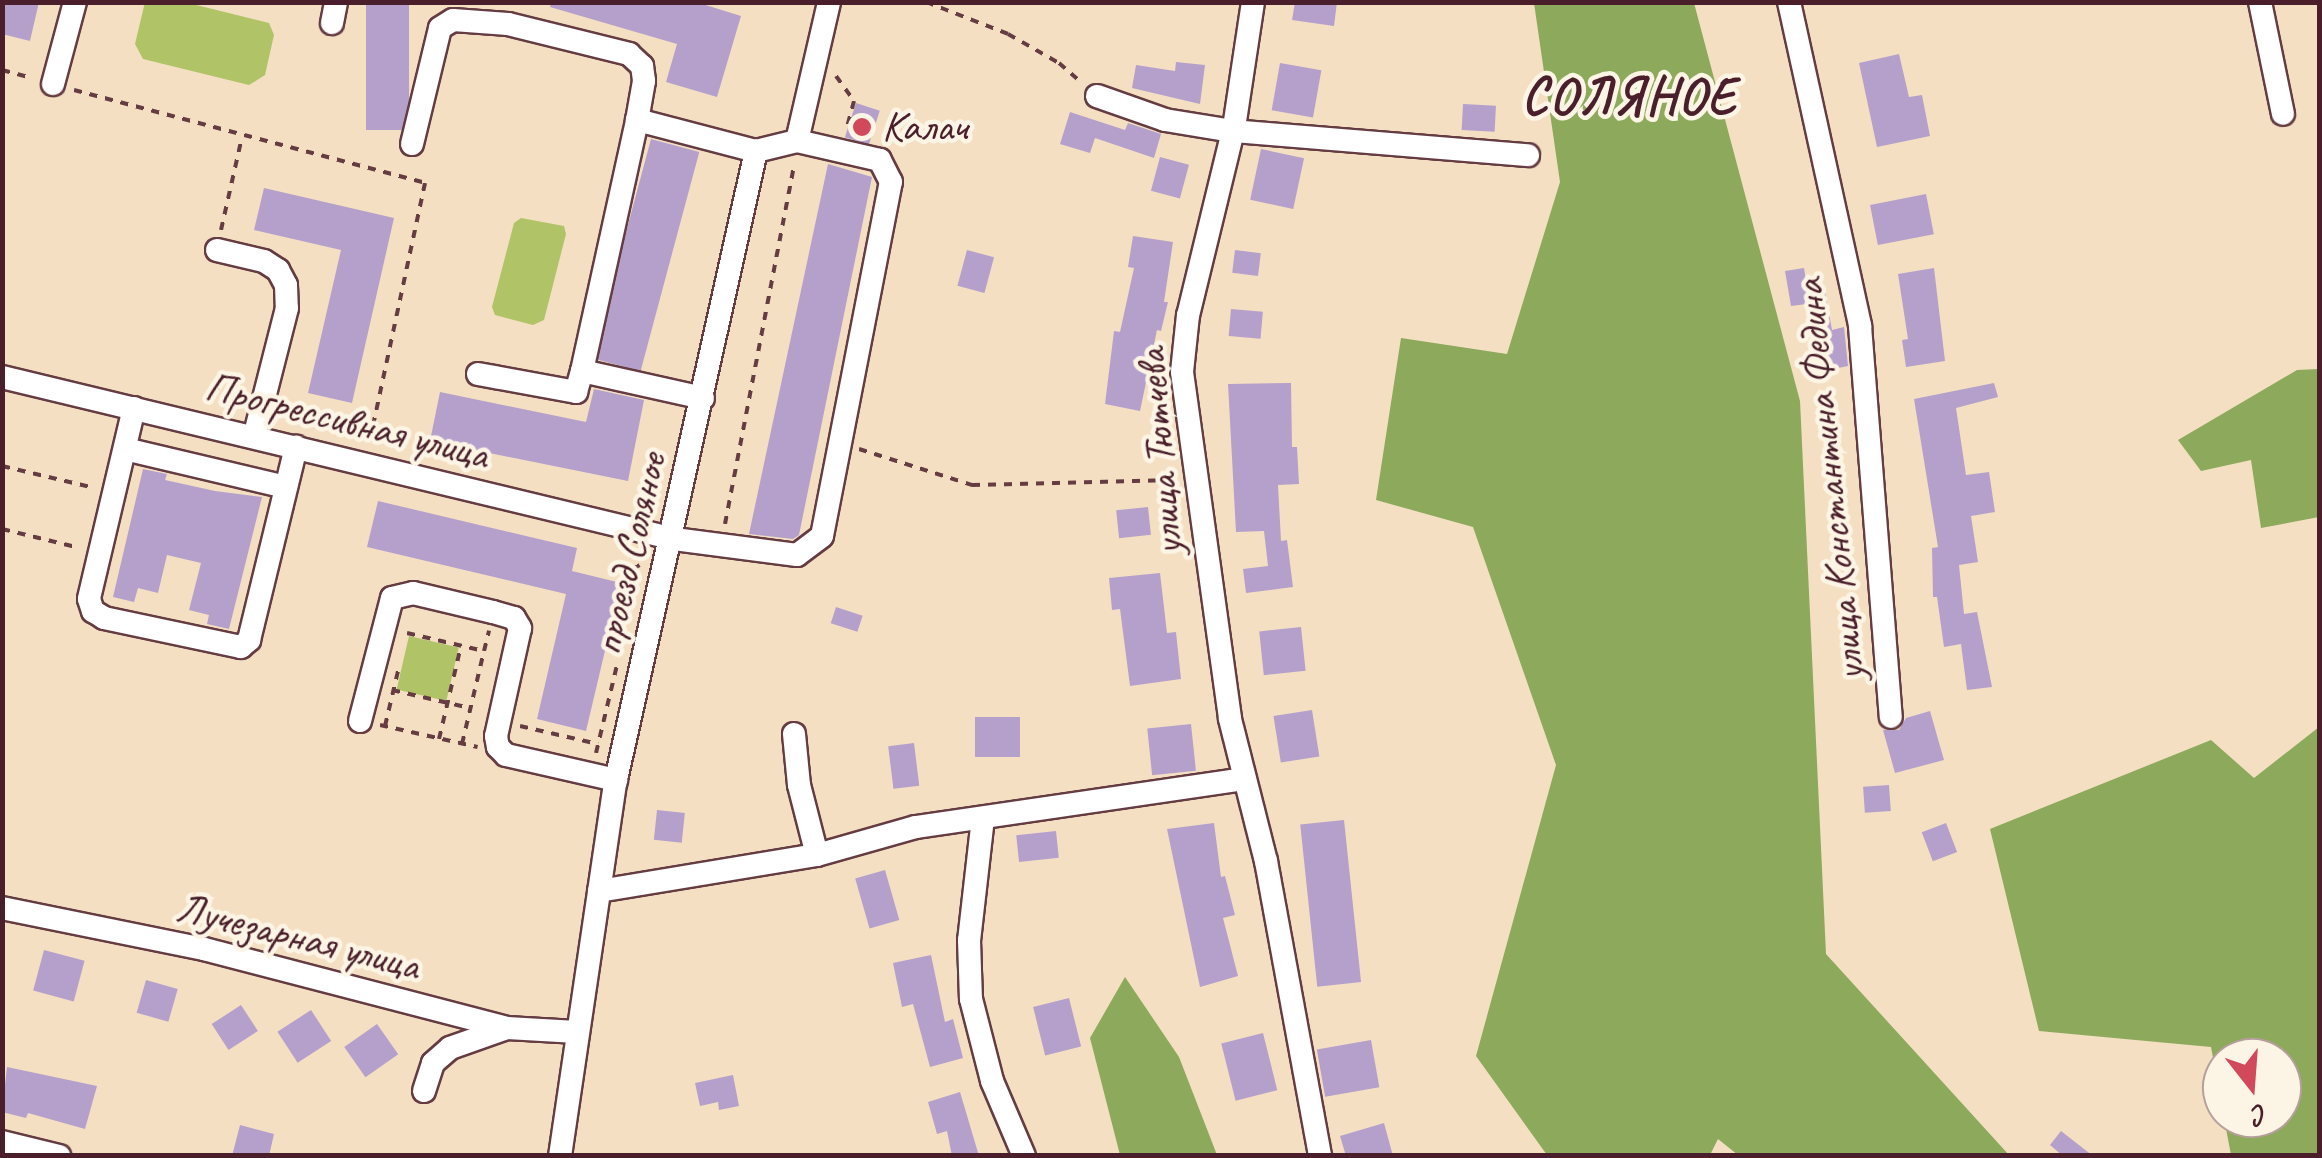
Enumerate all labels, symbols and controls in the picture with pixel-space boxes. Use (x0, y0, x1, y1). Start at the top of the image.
district label: СОЛЯНОЕ (1518, 66, 1742, 128)
place label: Калач (882, 102, 968, 152)
marker: Калач (851, 116, 873, 138)
street label: улица Константина Федина (1784, 274, 1876, 686)
street label: улица Тютчева (1126, 347, 1194, 557)
street label: Прогрессивная улица (198, 361, 496, 481)
street label: проезд Соляное (582, 449, 678, 659)
street label: Лучезарная улица (169, 882, 427, 992)
north arrow (2202, 1038, 2302, 1138)
text: С (2249, 1097, 2272, 1134)

